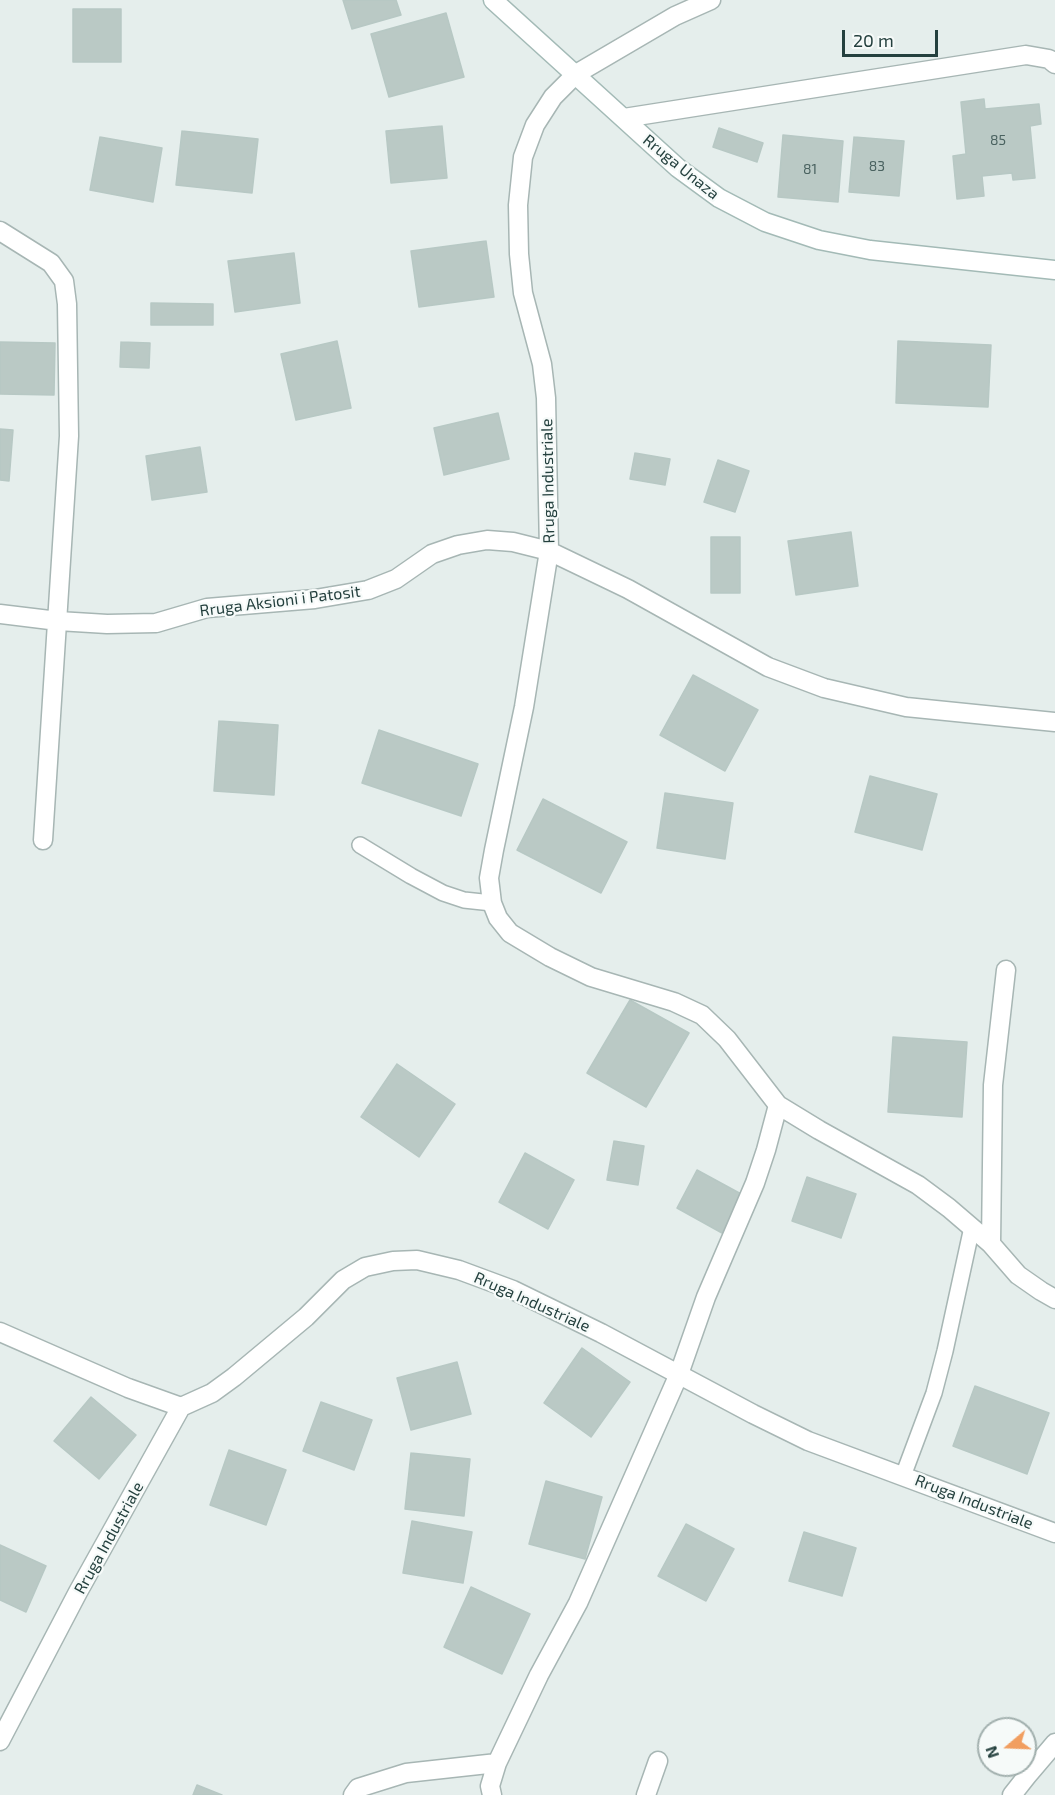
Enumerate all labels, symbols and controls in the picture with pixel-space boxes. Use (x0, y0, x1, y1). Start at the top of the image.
scale bar (845, 18, 941, 56)
text: 20 m (853, 29, 894, 51)
street label: Rruga Unaza (639, 130, 723, 204)
house number: 85 (990, 132, 1006, 148)
house number: 83 (869, 158, 885, 174)
house number: 81 (803, 161, 817, 177)
street label: Rruga Industriale (537, 418, 559, 544)
street label: Rruga Aksioni i Patosit (199, 582, 361, 620)
street label: Rruga Industriale (471, 1268, 593, 1336)
street label: Rruga Industriale (912, 1471, 1036, 1533)
street label: Rruga Industriale (70, 1479, 148, 1597)
north arrow (977, 1717, 1037, 1777)
text: N (981, 1744, 1002, 1761)

